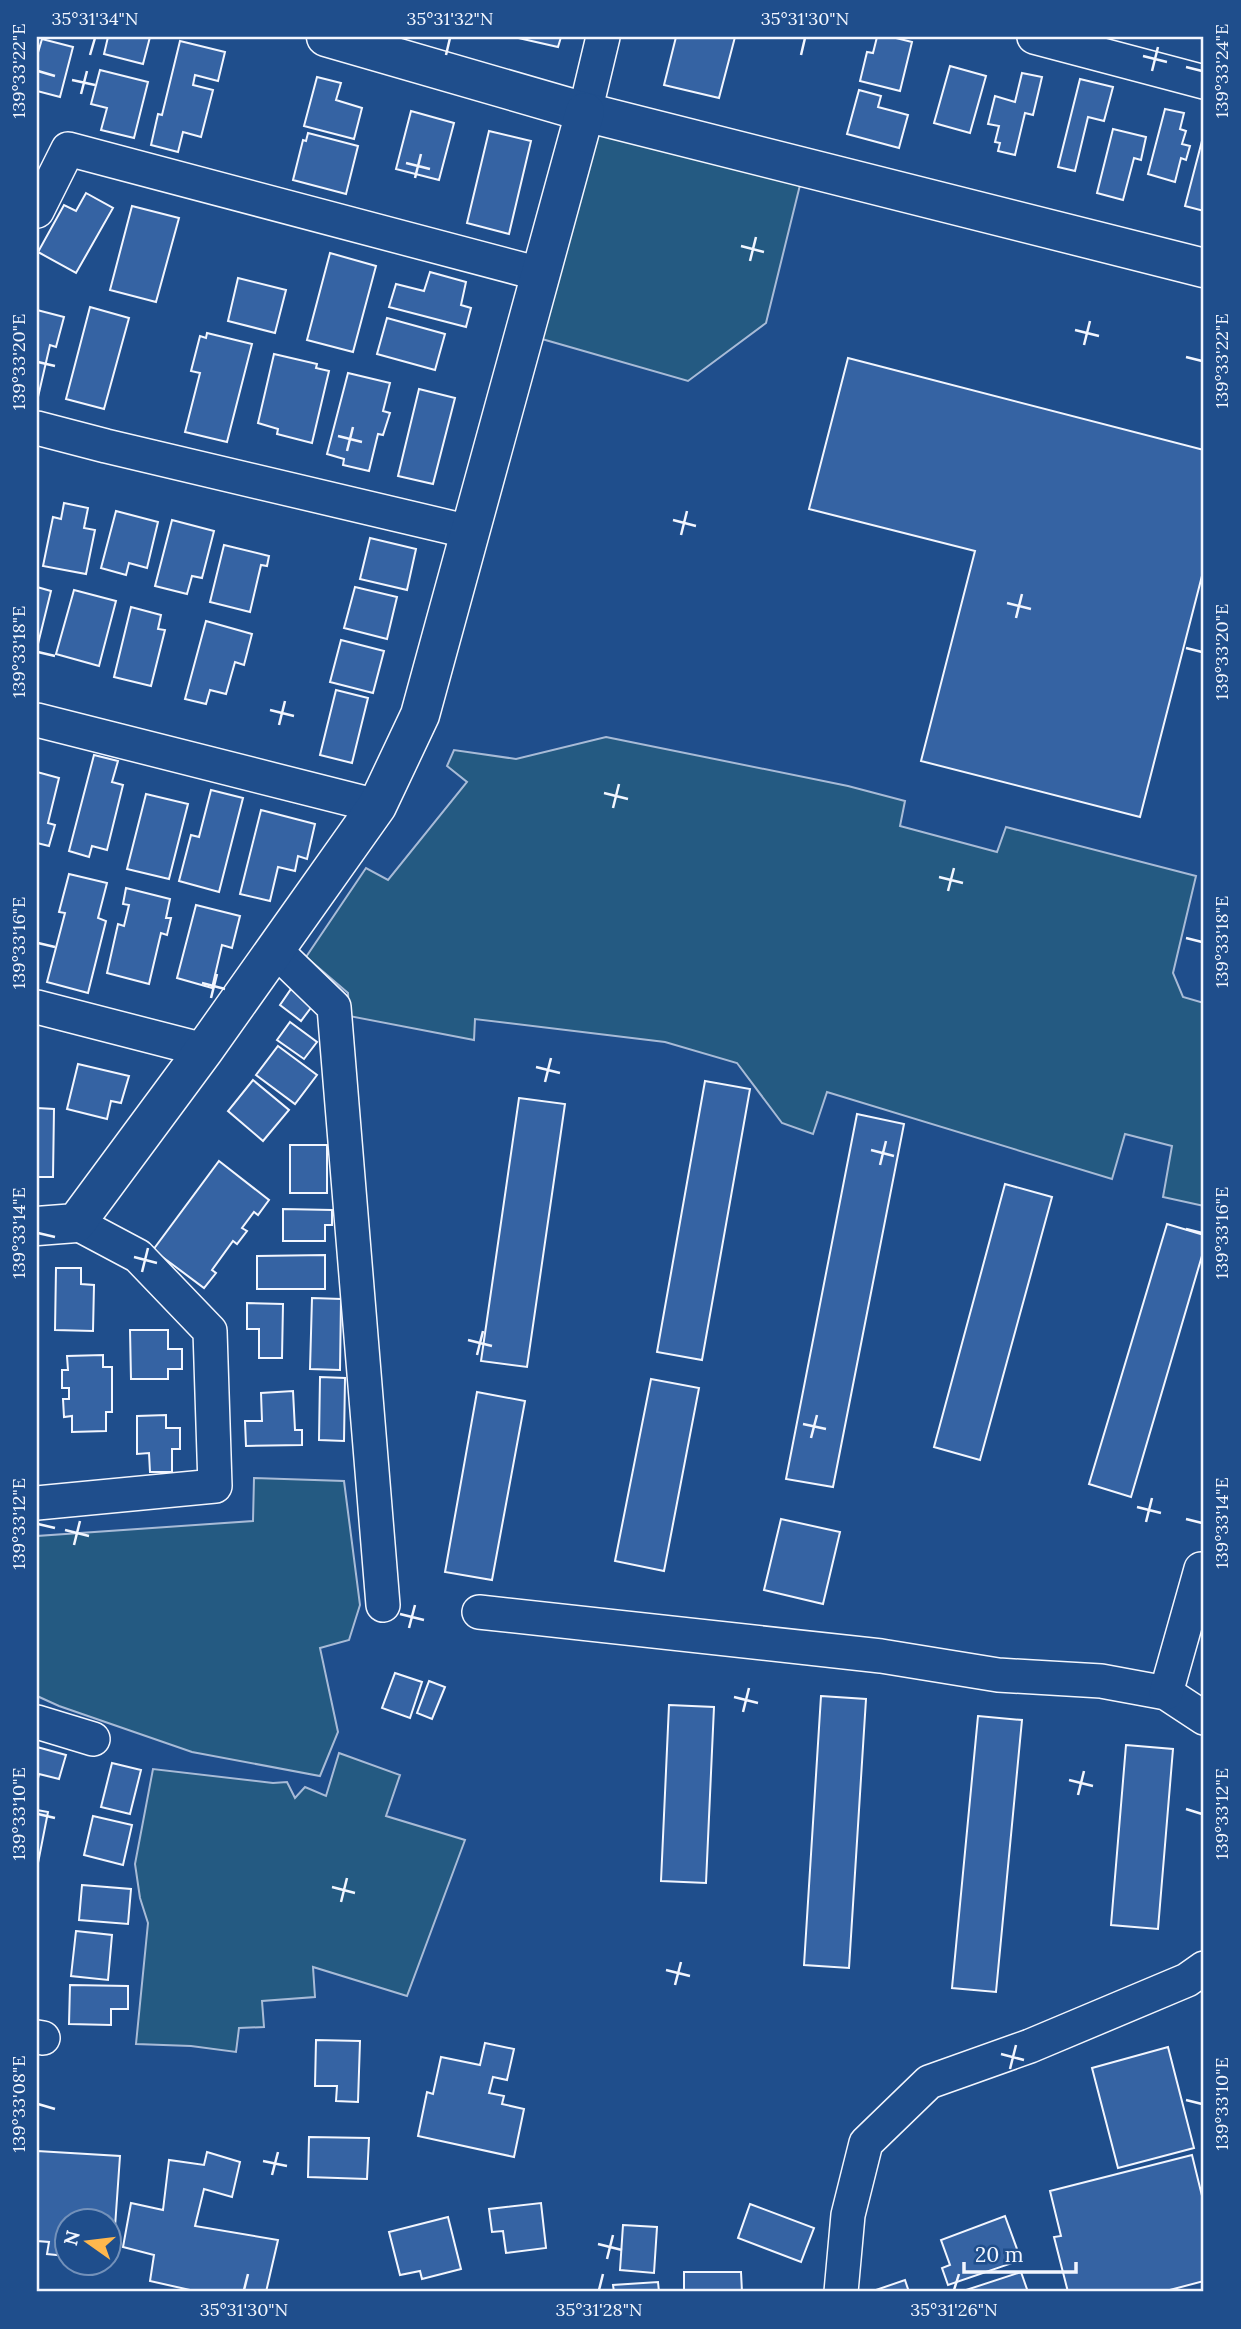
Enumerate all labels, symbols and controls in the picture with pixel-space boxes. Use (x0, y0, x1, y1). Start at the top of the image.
text: 35°31'34"N (52, 7, 138, 30)
text: 35°31'32"N (406, 7, 494, 30)
text: 35°31'30"N (761, 7, 849, 30)
text: 139°33'22"E (7, 24, 30, 118)
text: 139°33'24"E (1210, 24, 1233, 118)
text: 139°33'20"E (7, 314, 30, 410)
text: 139°33'22"E (1210, 314, 1233, 408)
text: 139°33'20"E (1210, 604, 1233, 700)
text: 139°33'18"E (7, 606, 30, 698)
text: 139°33'18"E (1210, 896, 1233, 988)
text: 139°33'16"E (7, 897, 30, 989)
text: 139°33'14"E (7, 1187, 30, 1279)
text: 139°33'16"E (1210, 1187, 1233, 1279)
text: 139°33'14"E (1210, 1477, 1233, 1569)
text: 139°33'12"E (7, 1478, 30, 1570)
text: 139°33'10"E (7, 1767, 30, 1861)
text: 139°33'12"E (1210, 1768, 1233, 1860)
text: 139°33'08"E (7, 2056, 30, 2152)
text: 139°33'10"E (1210, 2057, 1233, 2151)
north arrow (52, 2206, 122, 2276)
text: N (58, 2228, 85, 2248)
scale bar (964, 2231, 1076, 2275)
text: 20 m (975, 2241, 1024, 2268)
text: 35°31'30"N (200, 2298, 288, 2321)
text: 35°31'28"N (555, 2298, 643, 2321)
text: 35°31'26"N (910, 2298, 998, 2321)

